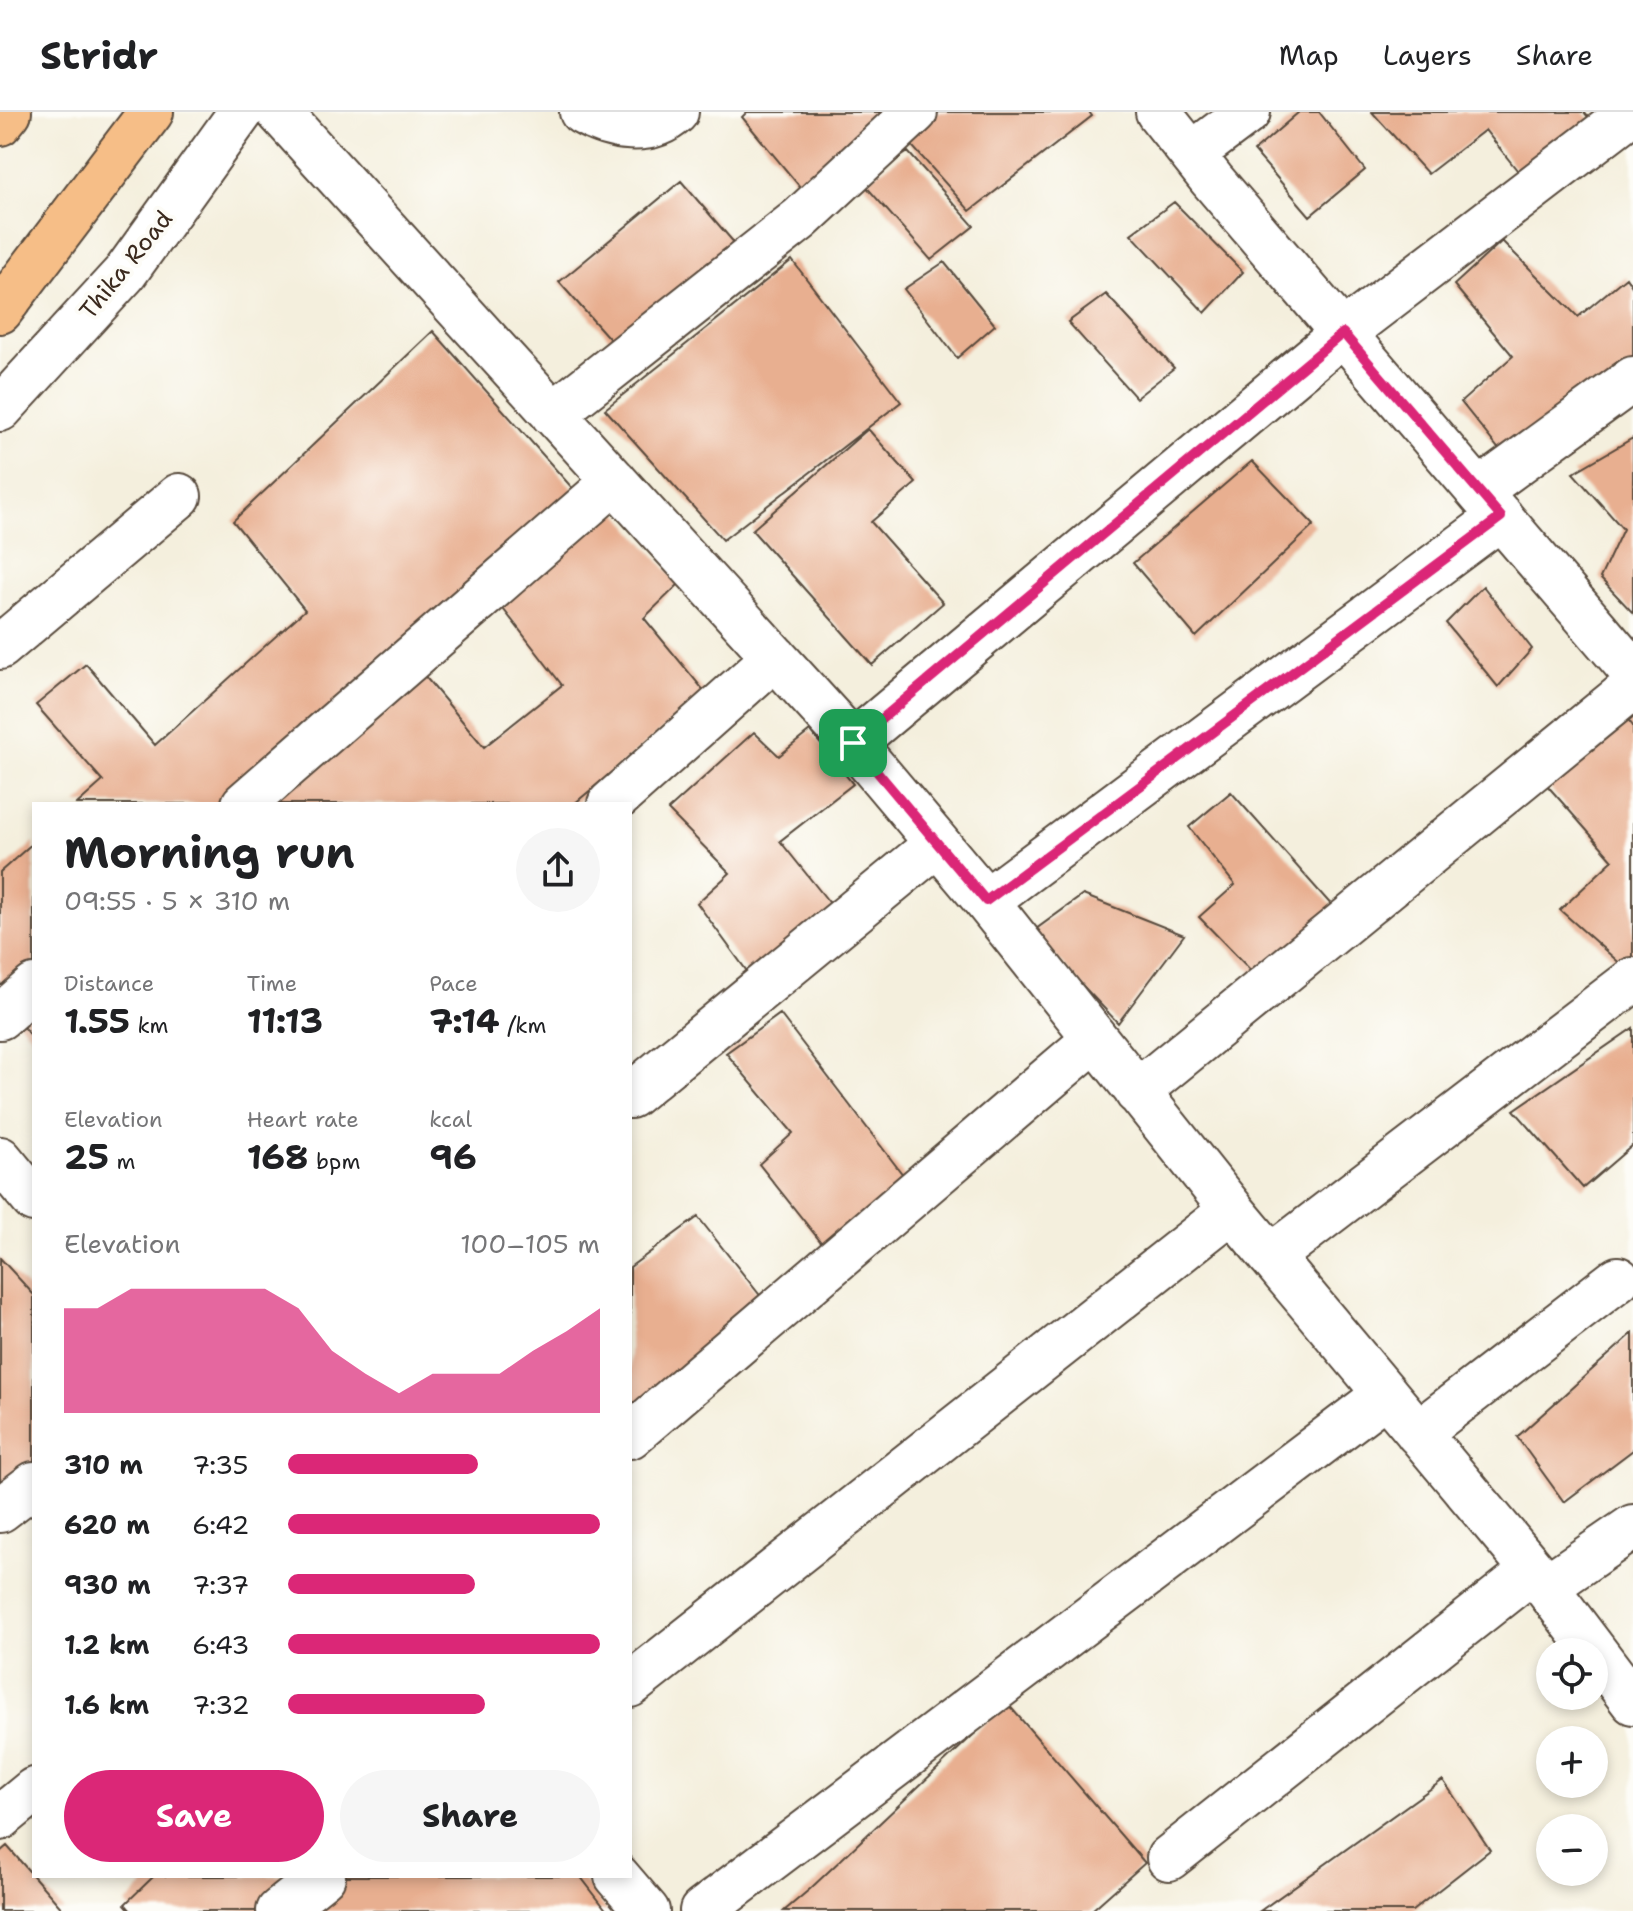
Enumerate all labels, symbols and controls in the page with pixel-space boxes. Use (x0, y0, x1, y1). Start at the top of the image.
text: Stridr (40, 30, 158, 81)
text: Map (1279, 36, 1339, 74)
text: Layers (1383, 36, 1472, 74)
text: Share (1516, 36, 1593, 74)
street label: Thika Road (72, 204, 180, 326)
pin (819, 709, 887, 777)
icon: arrive (831, 721, 875, 765)
text: Morning run (64, 823, 355, 882)
button: share (516, 828, 600, 912)
text: 09:55 · 5 × 310 m (64, 883, 290, 918)
text: Distance (64, 969, 154, 998)
text: Time (247, 969, 297, 998)
text: Pace (429, 969, 478, 998)
text: 1.55 (64, 998, 130, 1044)
text: 11:13 (247, 998, 323, 1044)
text: 7:14 (429, 998, 500, 1044)
text: km (130, 1011, 169, 1040)
text: /km (500, 1011, 546, 1040)
text: Elevation (64, 1105, 162, 1134)
text: Heart rate (247, 1105, 359, 1134)
text: kcal (429, 1105, 472, 1134)
text: 25 (64, 1134, 109, 1180)
text: 168 (247, 1134, 309, 1180)
text: 96 (429, 1134, 477, 1180)
text: m (109, 1147, 135, 1176)
text: bpm (309, 1147, 360, 1176)
text: Elevation (64, 1226, 180, 1261)
text: 100–105 m (460, 1226, 600, 1261)
text: 310 m (64, 1447, 143, 1482)
text: 7:35 (192, 1447, 248, 1482)
text: 620 m (64, 1507, 150, 1542)
text: 6:42 (192, 1507, 249, 1542)
text: 930 m (64, 1567, 151, 1602)
text: 7:37 (192, 1567, 249, 1602)
text: 1.2 km (64, 1627, 149, 1662)
text: 6:43 (192, 1627, 250, 1662)
map controls (1536, 1638, 1608, 1886)
button: locate (1536, 1638, 1608, 1710)
text: 1.6 km (64, 1687, 149, 1722)
text: 7:32 (192, 1687, 250, 1722)
button: + (1536, 1726, 1608, 1798)
button: Save (64, 1770, 324, 1862)
button: Share (340, 1770, 600, 1862)
button: − (1536, 1814, 1608, 1886)

